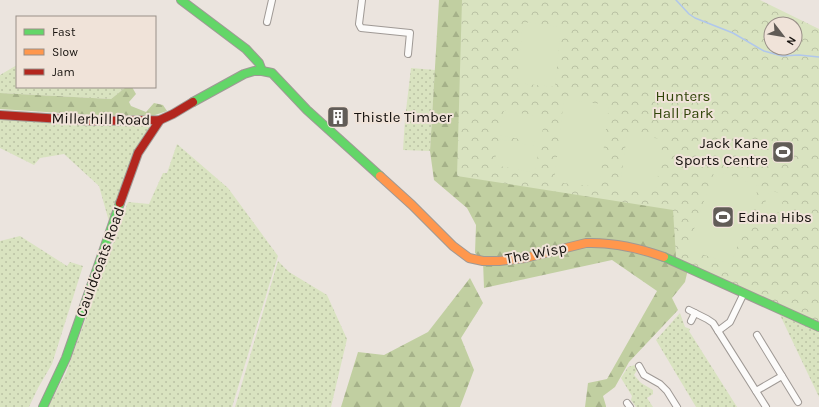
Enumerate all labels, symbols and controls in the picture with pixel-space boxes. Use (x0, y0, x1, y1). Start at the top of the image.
legend (16, 16, 156, 88)
north arrow (763, 16, 803, 56)
text: Fast (52, 25, 76, 39)
text: N (784, 34, 799, 48)
text: Slow (52, 45, 78, 59)
text: Jam (52, 65, 75, 79)
park label: Hunters Hall Park (653, 87, 713, 122)
building icon: Thistle Timber (325, 104, 351, 130)
place label: Thistle Timber (354, 108, 453, 126)
street label: Millerhill Road (51, 109, 151, 129)
place label: Jack Kane Sports Centre (675, 134, 768, 169)
sports icon: Jack Kane Sports Centre (770, 139, 796, 165)
sports icon: Edina Hibs (710, 204, 736, 230)
street label: Cauldcoats Road (72, 205, 128, 319)
place label: Edina Hibs (738, 208, 812, 226)
street label: The Wisp (504, 238, 568, 268)

